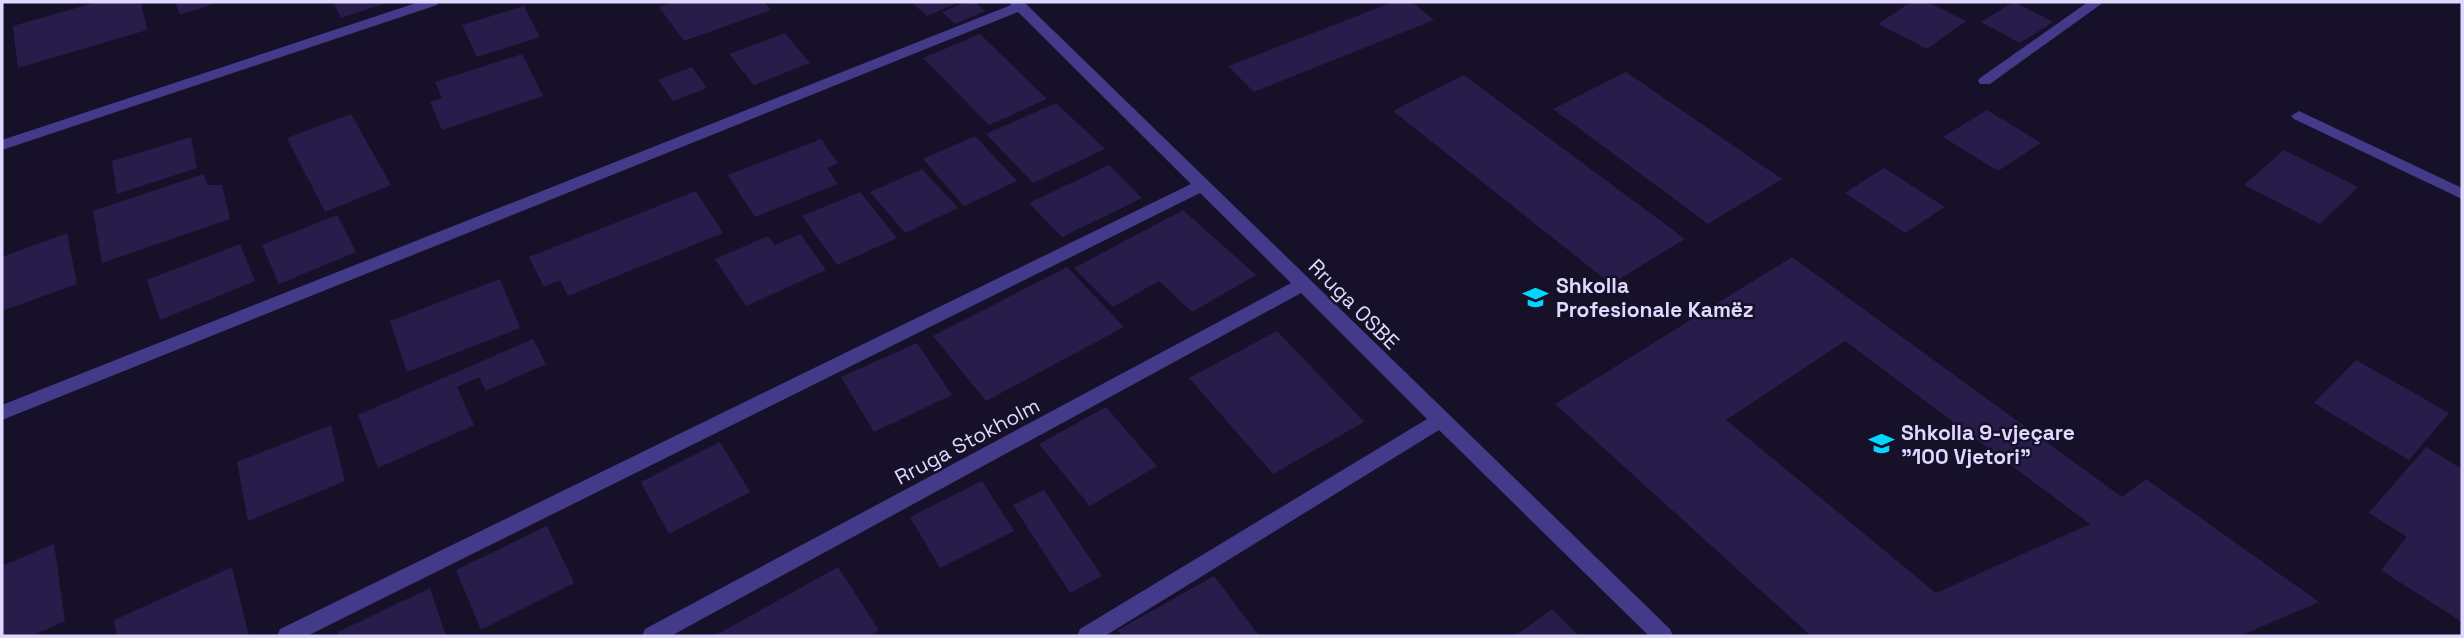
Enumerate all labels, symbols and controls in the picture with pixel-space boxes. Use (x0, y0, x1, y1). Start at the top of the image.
street label: Rruga OSBE (1303, 253, 1405, 355)
place label: Shkolla Profesionale Kamëz (1556, 272, 1754, 323)
school or university icon: Shkolla Profesionale Kamëz (1522, 283, 1550, 311)
street label: Rruga Stokholm (890, 391, 1044, 491)
place label: Shkolla 9-vjeçare "100 Vjetori" (1901, 419, 2075, 470)
school or university icon: Shkolla 9-vjeçare "100 Vjetori" (1867, 430, 1895, 458)

